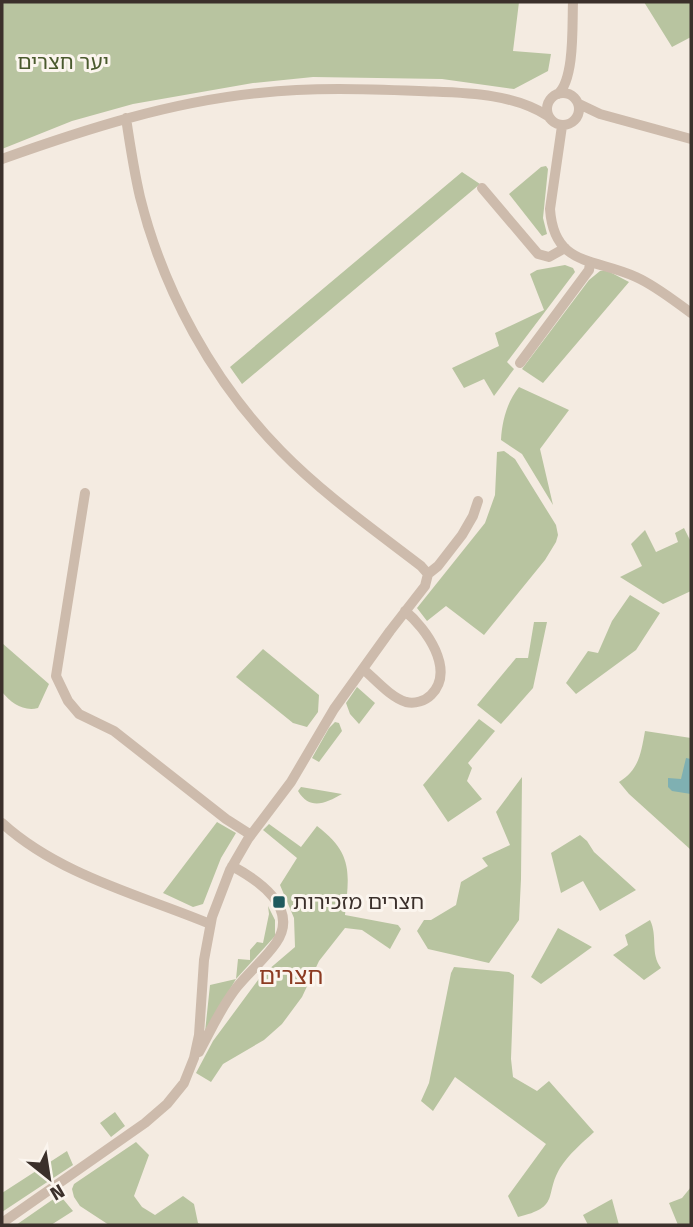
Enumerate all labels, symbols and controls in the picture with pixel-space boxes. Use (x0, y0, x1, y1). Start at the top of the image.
park label: יער חצרים (17, 49, 109, 75)
place label: חצרים מזכירות (293, 889, 424, 915)
marker: חצרים מזכירות (271, 894, 287, 910)
district label: חצרים (259, 962, 323, 990)
north arrow (14, 1143, 84, 1213)
text: N (46, 1179, 68, 1205)

